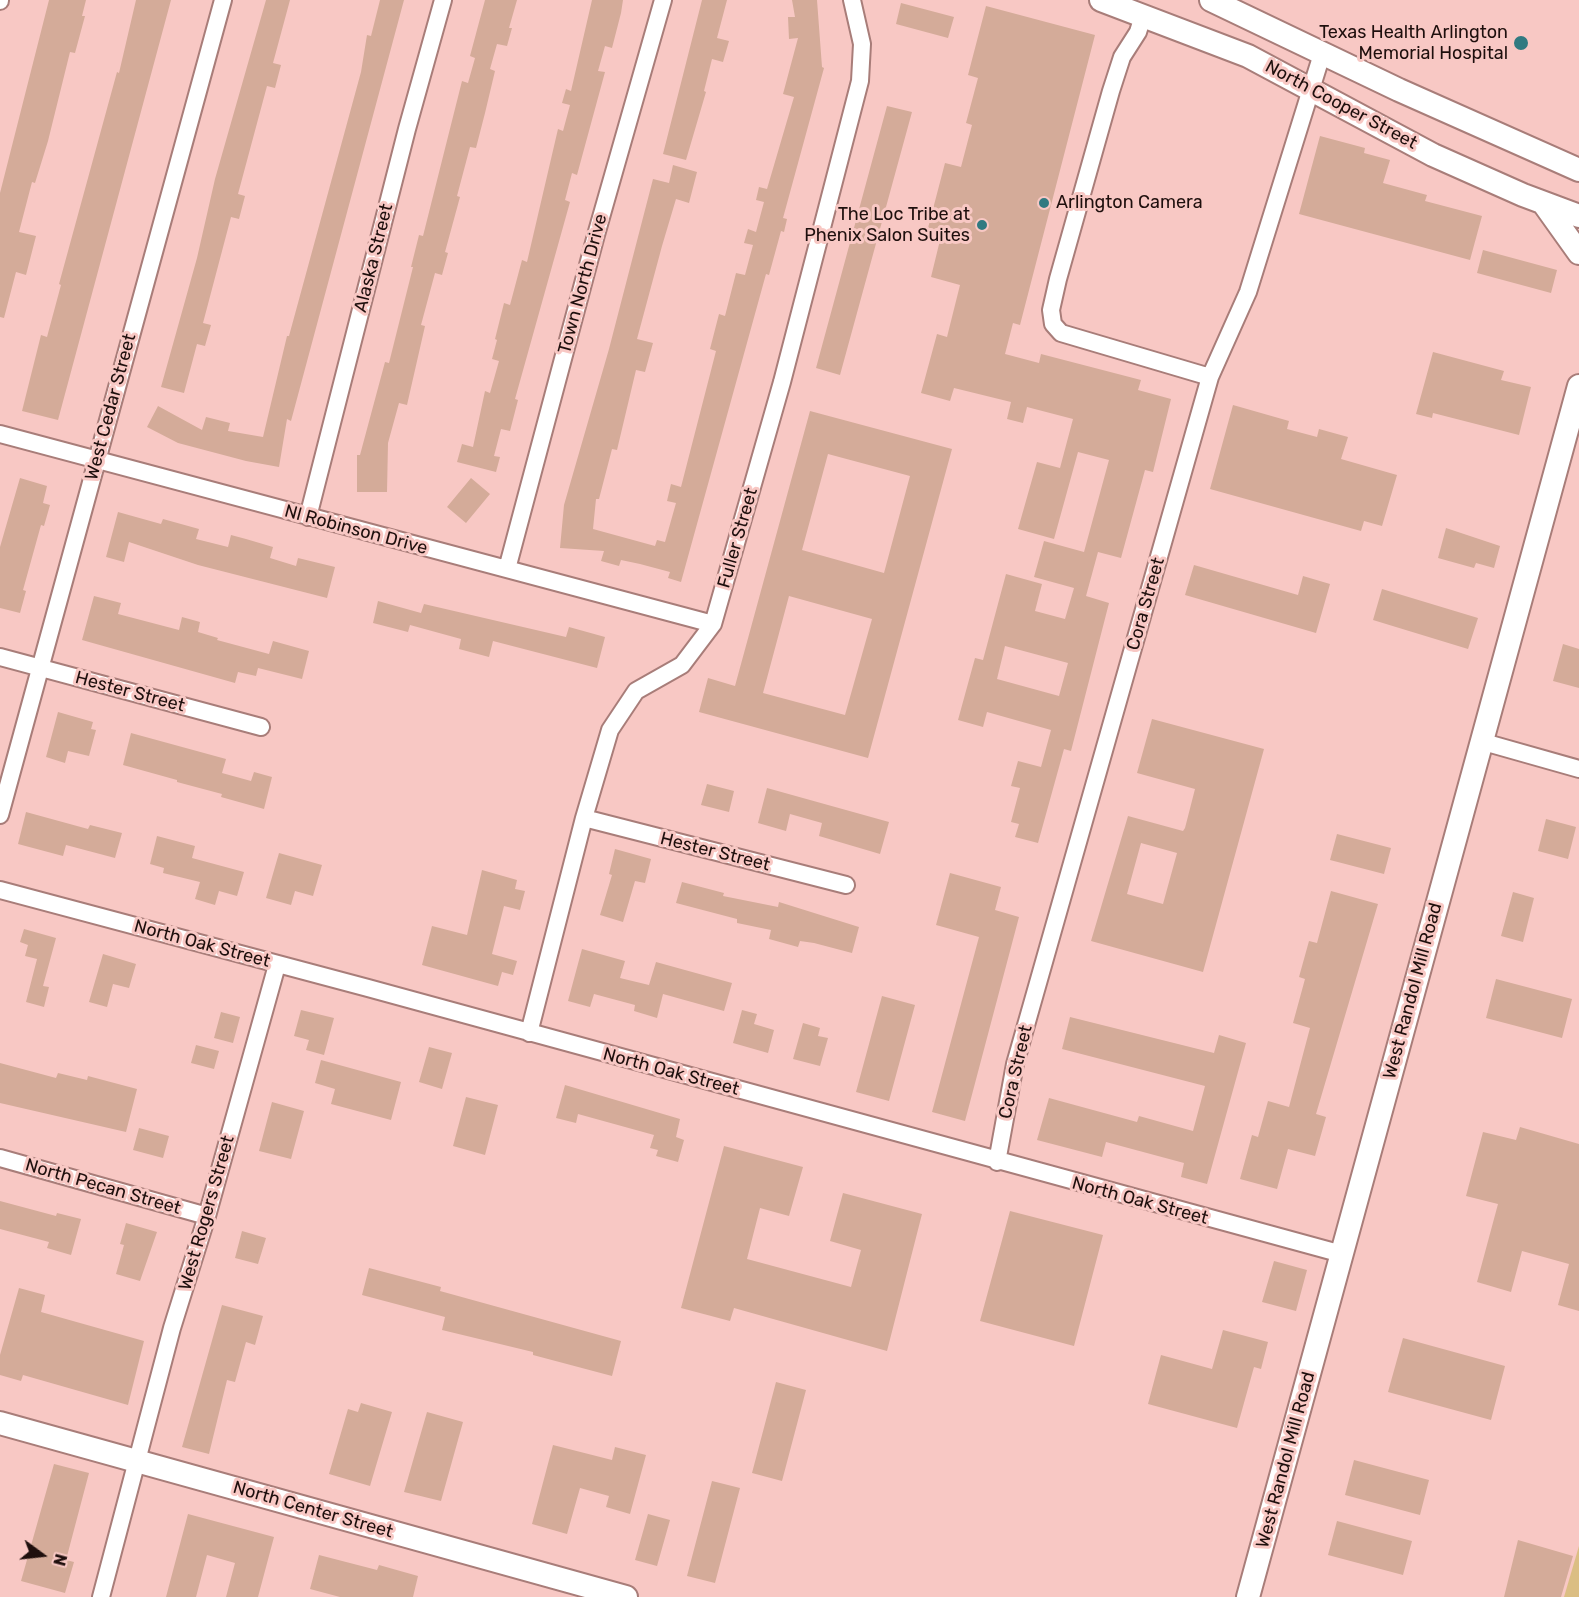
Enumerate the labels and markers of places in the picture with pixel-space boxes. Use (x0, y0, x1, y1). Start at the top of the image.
place label: Texas Health Arlington Memorial Hospital (1319, 22, 1508, 64)
marker: Texas Health Arlington Memorial Hospital (1512, 34, 1530, 52)
place label: Arlington Camera (1056, 192, 1203, 214)
marker: Arlington Camera (1037, 196, 1051, 210)
place label: The Loc Tribe at Phenix Salon Suites (804, 204, 970, 246)
marker: The Loc Tribe at Phenix Salon Suites (975, 218, 989, 232)

